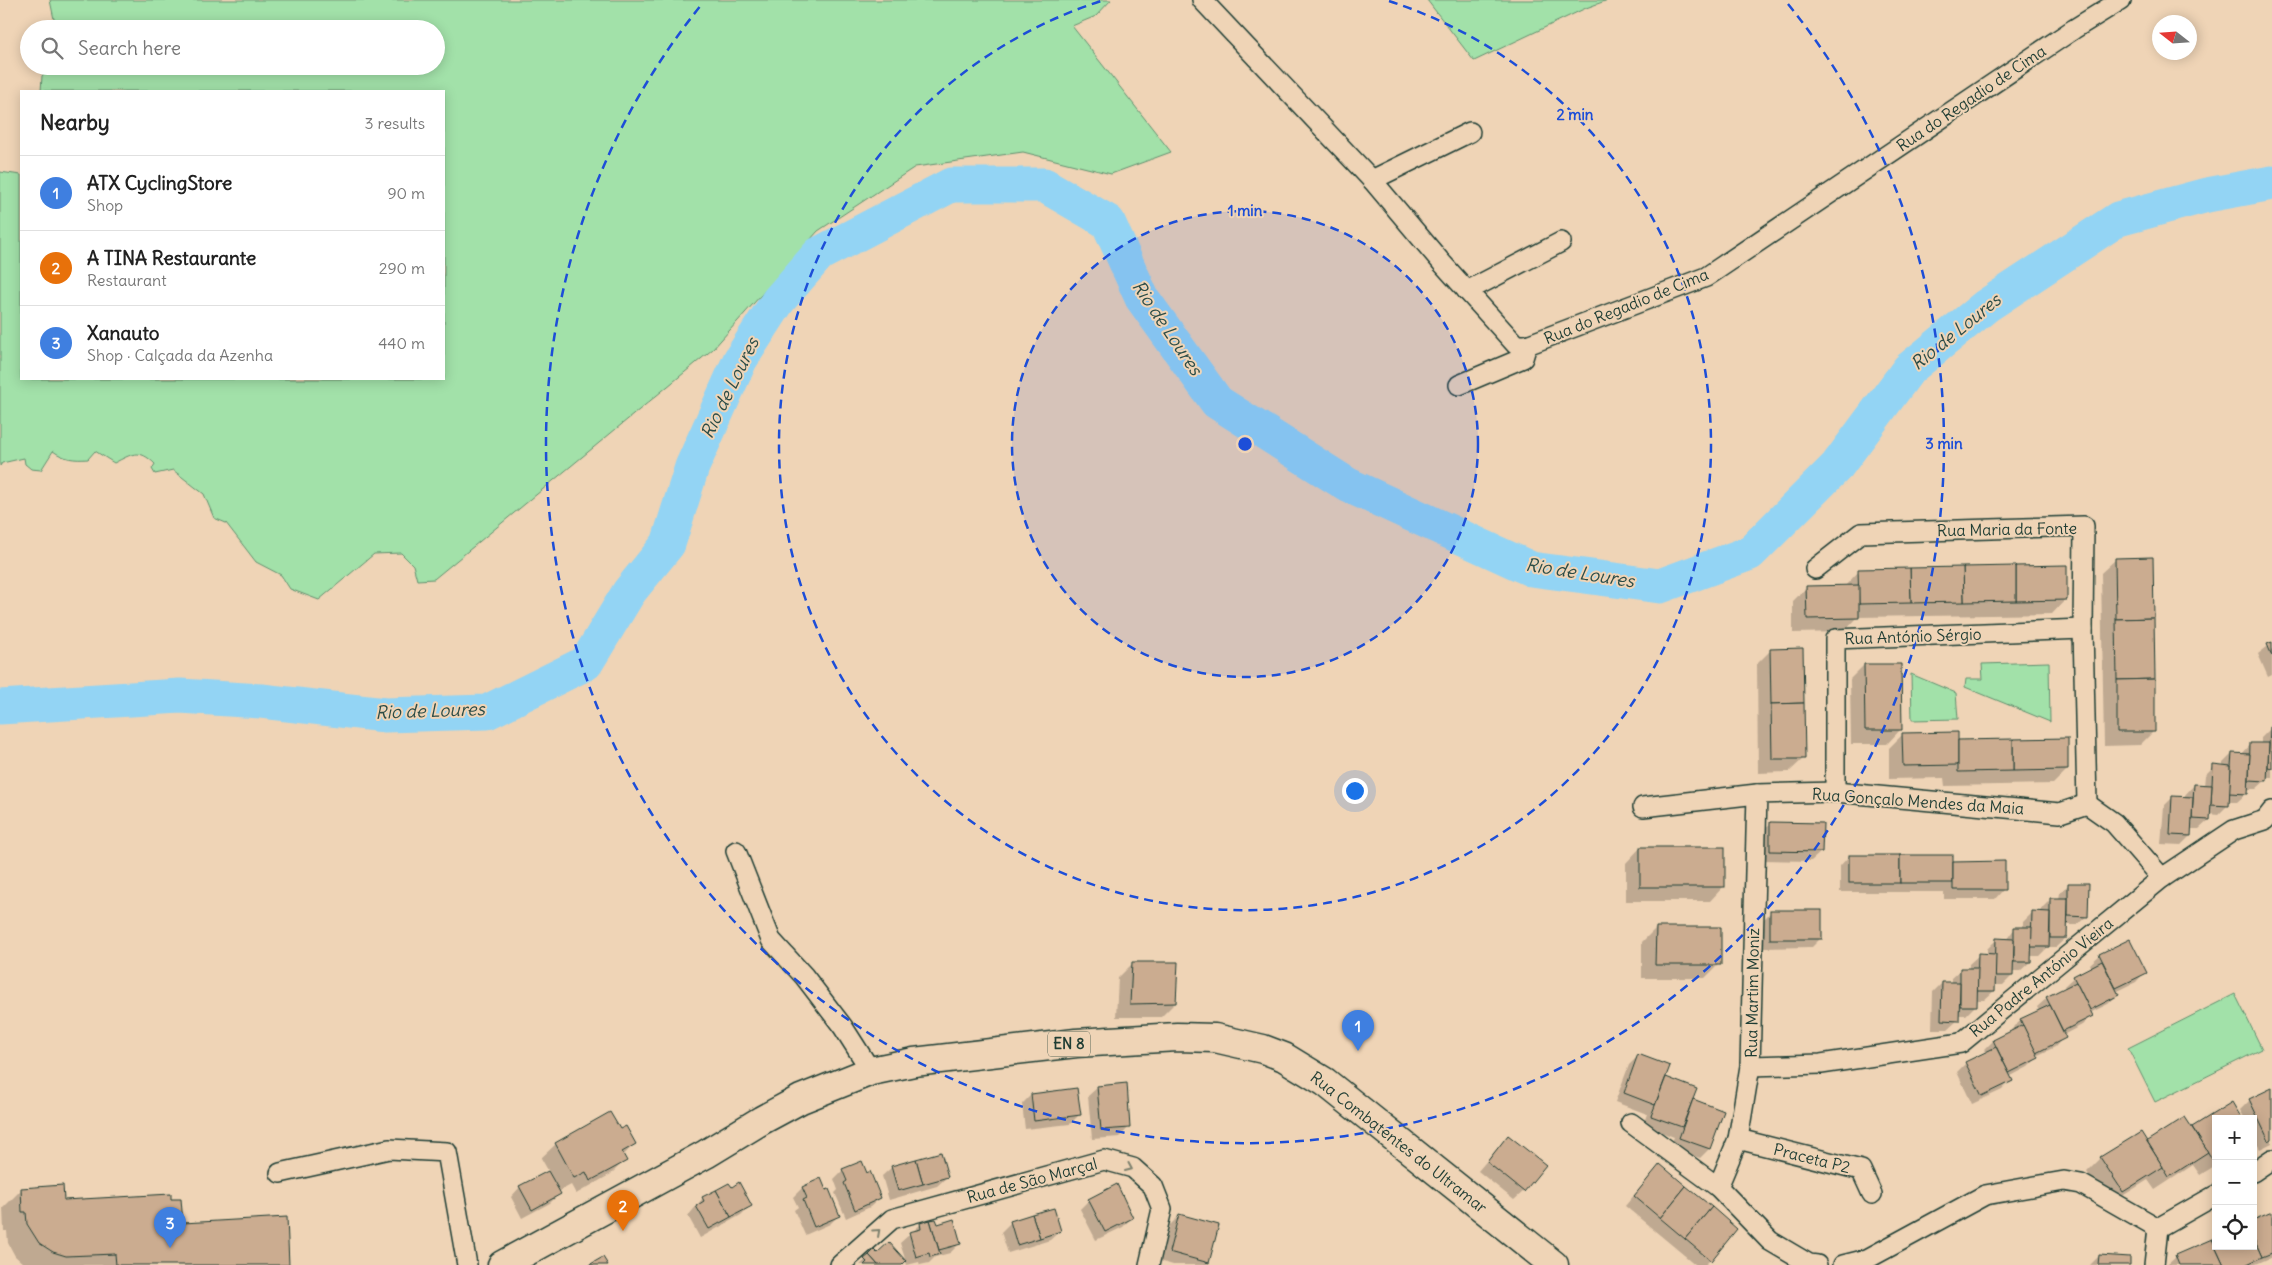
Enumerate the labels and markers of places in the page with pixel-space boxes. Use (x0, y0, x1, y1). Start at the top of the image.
centre of rings (1236, 435, 1254, 453)
pin: 1 (1342, 1010, 1374, 1051)
pin: 2 (607, 1190, 639, 1231)
pin: 3 (154, 1207, 186, 1248)

